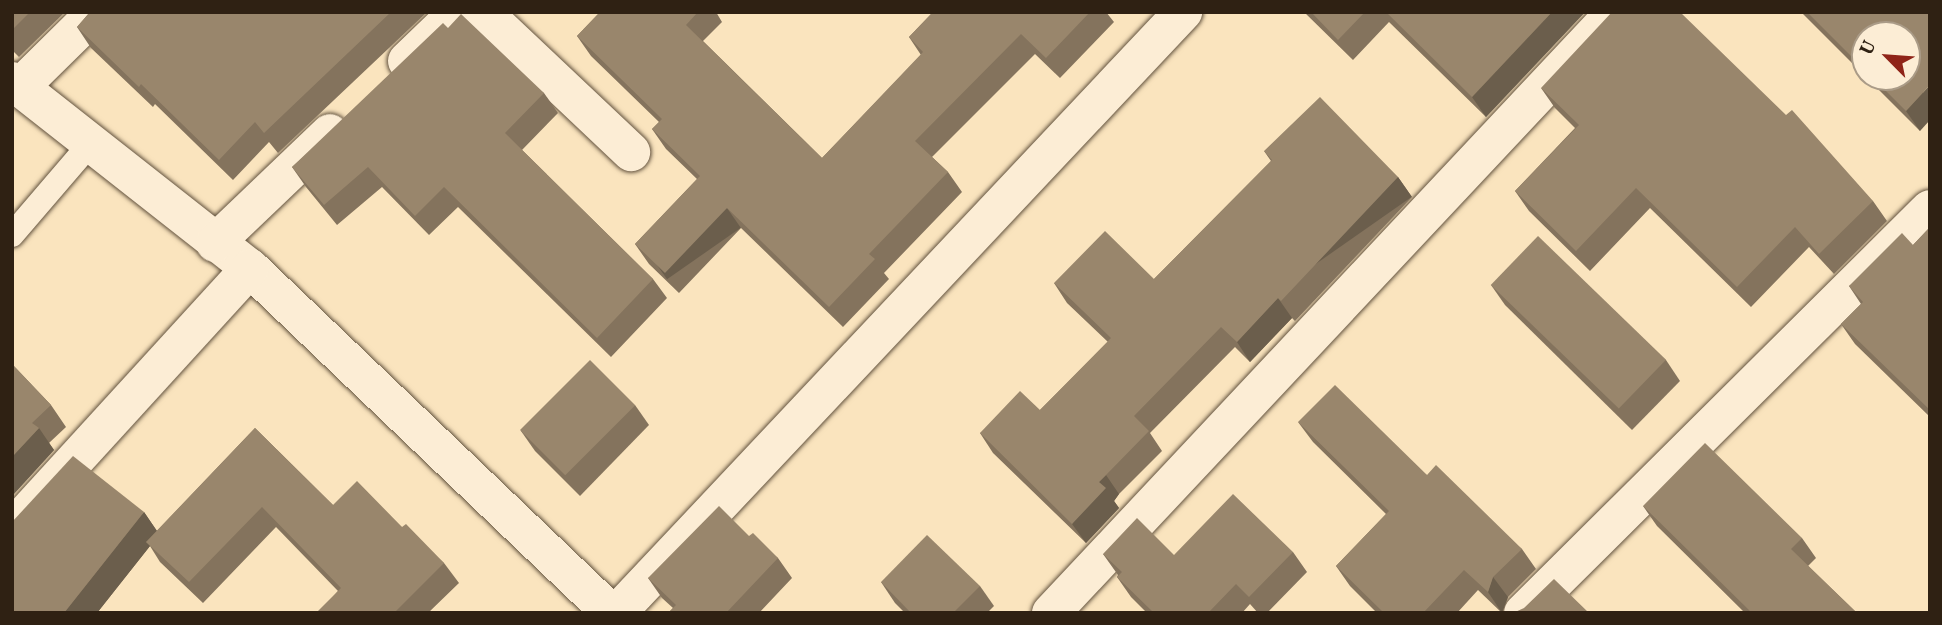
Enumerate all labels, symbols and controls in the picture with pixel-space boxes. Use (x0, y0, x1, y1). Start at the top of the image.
north arrow (1851, 21, 1921, 91)
text: U (1854, 37, 1883, 59)

